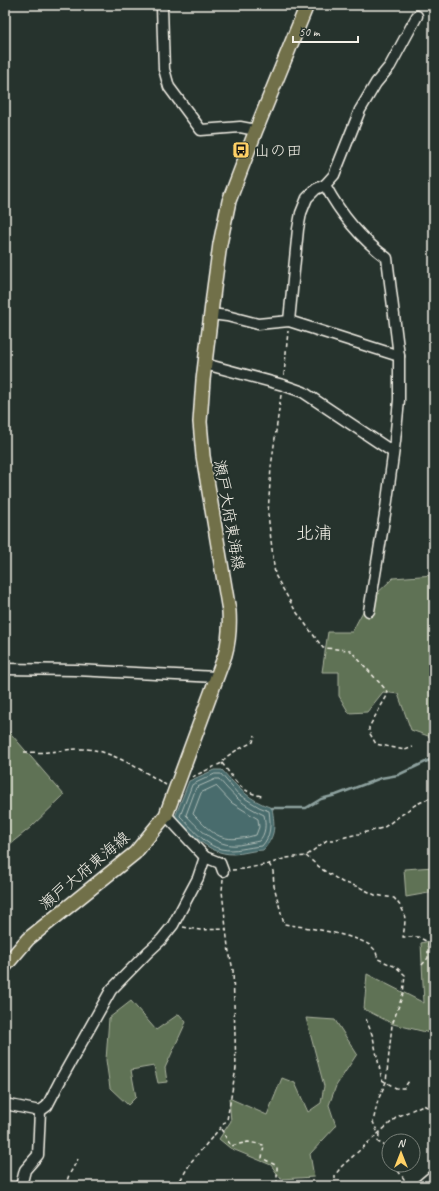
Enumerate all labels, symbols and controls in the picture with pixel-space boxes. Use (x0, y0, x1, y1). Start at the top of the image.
scale bar (293, 18, 358, 44)
text: 50 m (299, 24, 321, 40)
bus stop icon: 山の田 (231, 140, 251, 160)
place label: 山の田 (254, 141, 302, 161)
street label: 瀬戸大府東海線 (209, 458, 249, 572)
district label: 北浦 (296, 522, 332, 544)
street label: 瀬戸大府東海線 (35, 827, 134, 914)
north arrow (381, 1133, 421, 1173)
text: N (398, 1136, 407, 1150)

